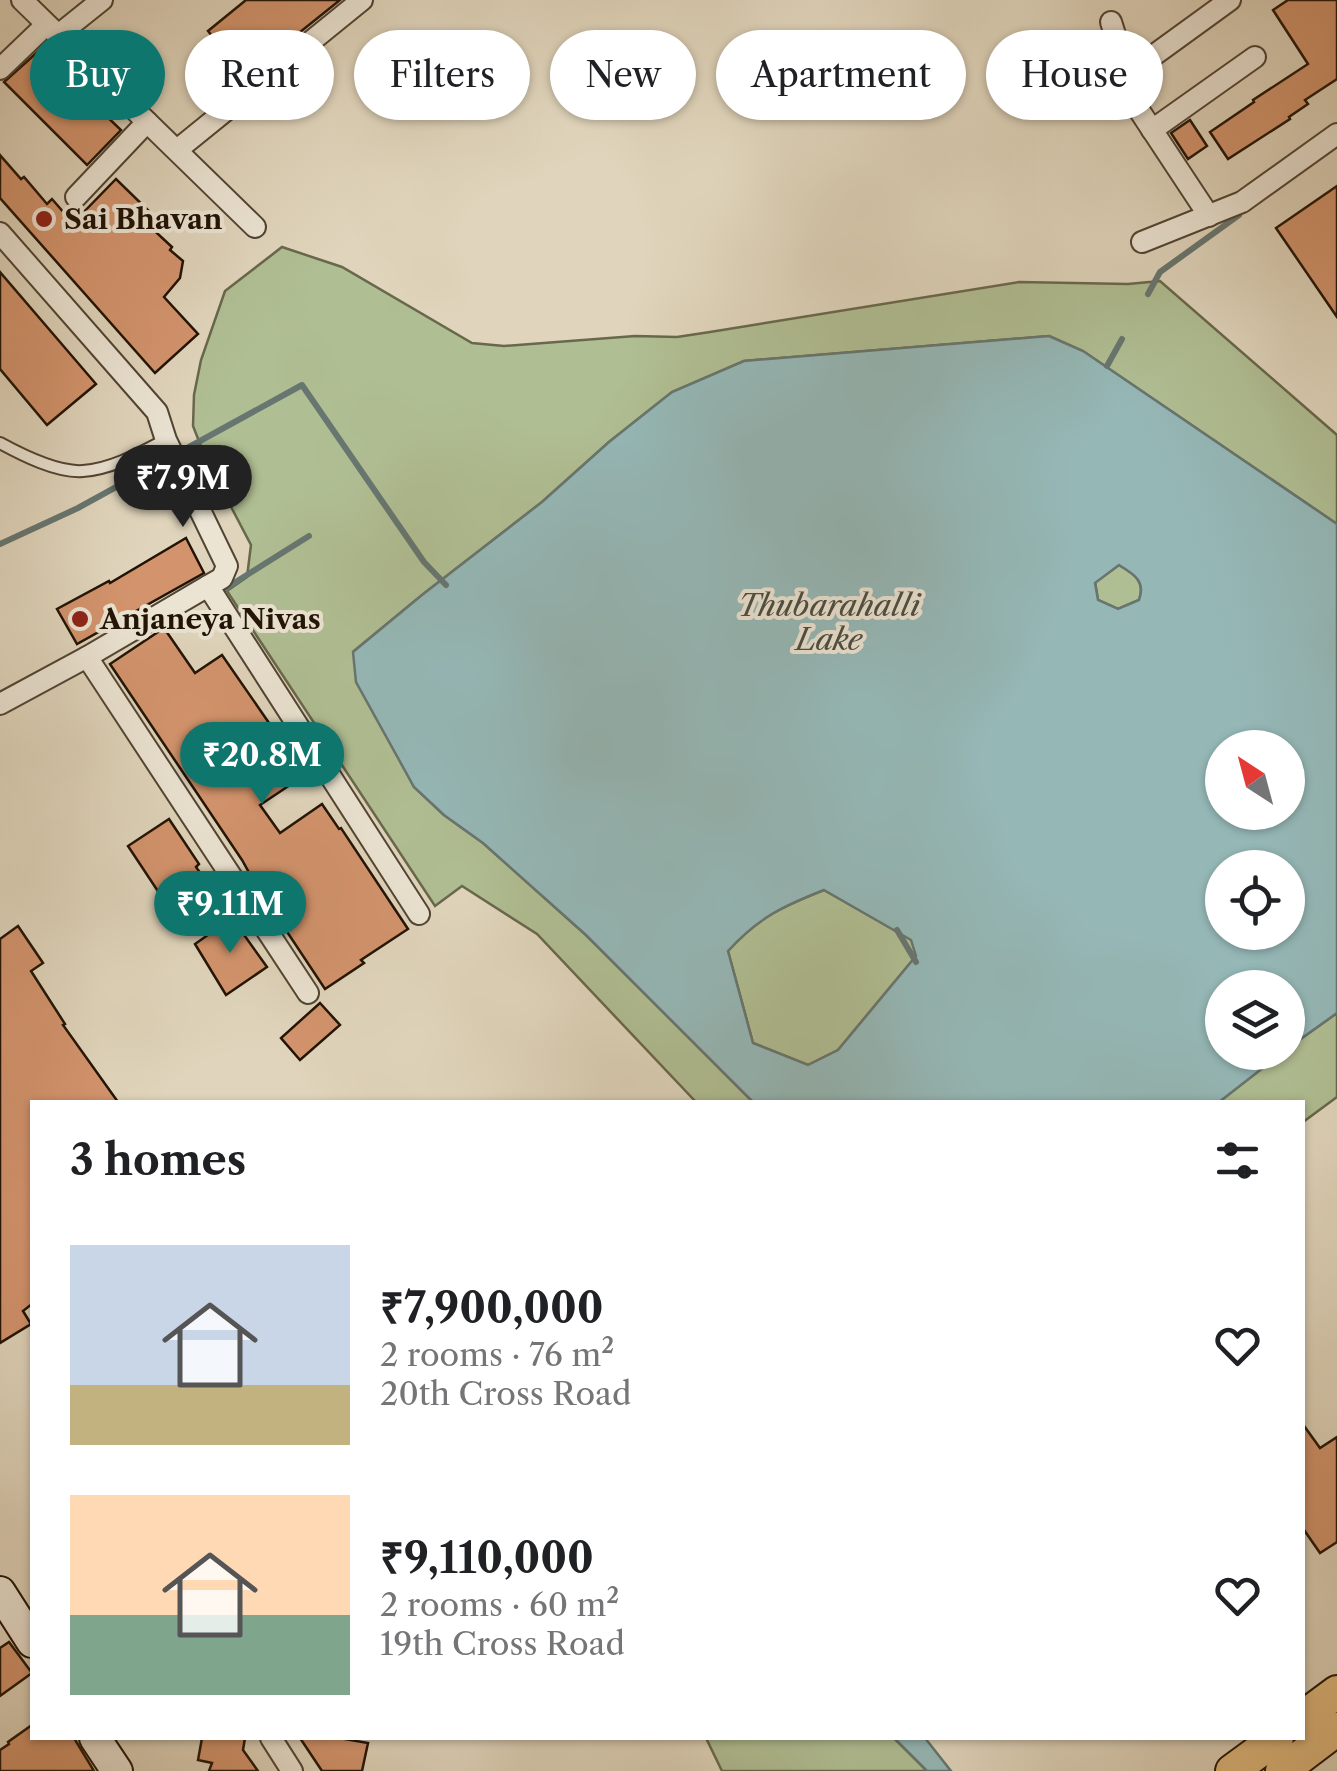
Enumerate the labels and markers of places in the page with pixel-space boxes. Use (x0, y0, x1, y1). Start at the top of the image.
place label: Sai Bhavan (64, 202, 222, 236)
marker: Sai Bhavan (33, 208, 55, 230)
pin: ₹7.9M (113, 445, 253, 530)
place label: Anjaneya Nivas (99, 602, 321, 636)
marker: Anjaneya Nivas (69, 608, 91, 630)
pin: ₹20.8M (181, 722, 343, 807)
pin: ₹9.11M (149, 871, 311, 956)

